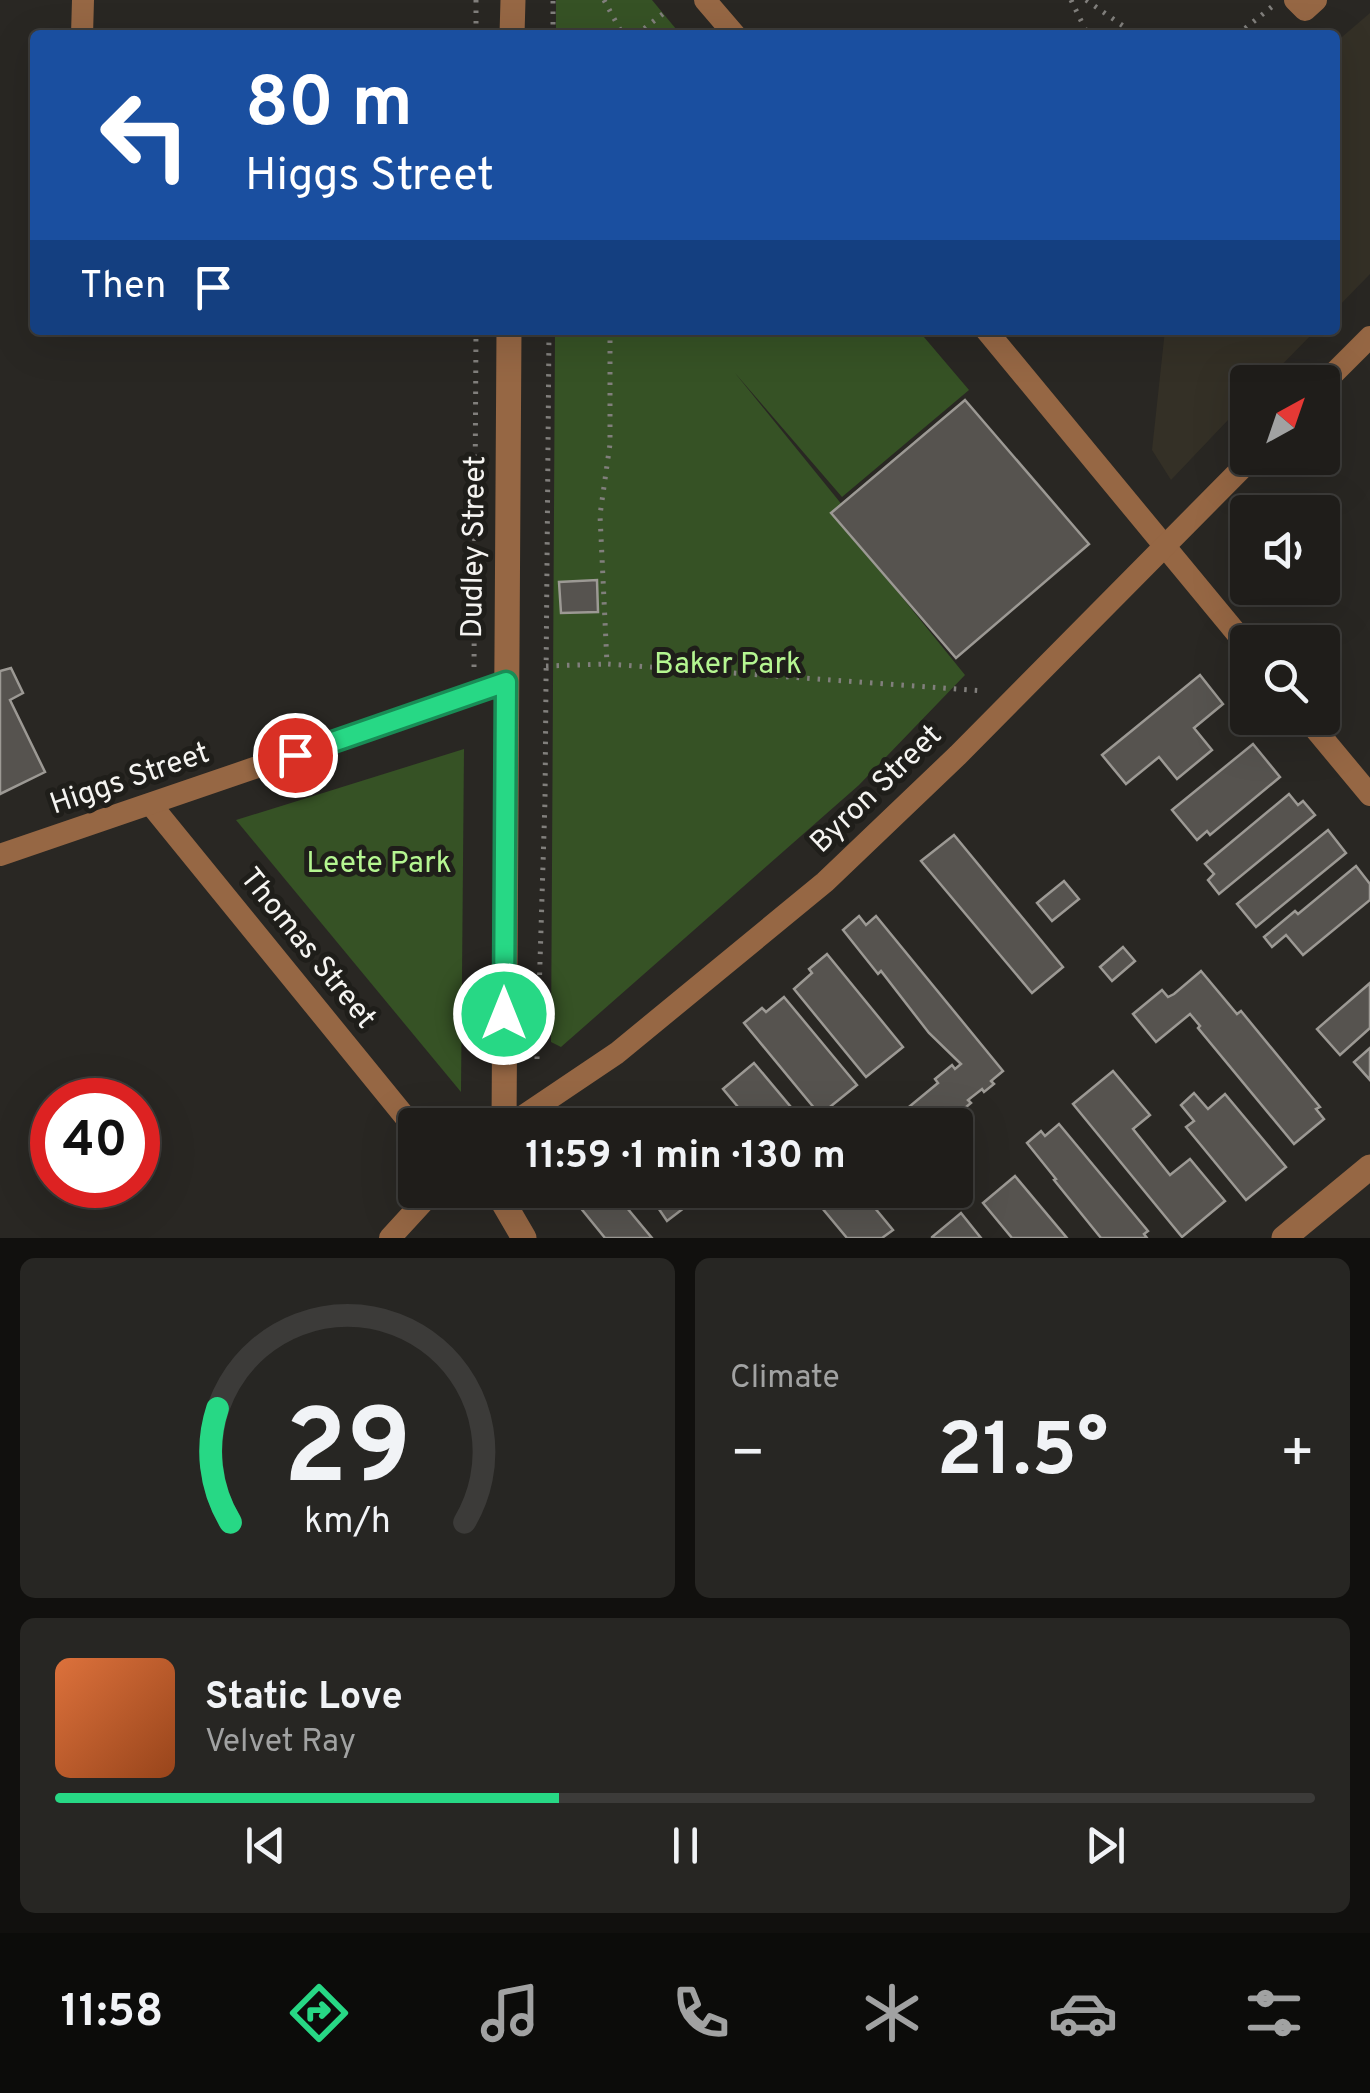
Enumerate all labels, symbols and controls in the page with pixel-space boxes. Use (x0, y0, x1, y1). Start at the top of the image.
text: 80 m (245, 62, 413, 151)
icon: left (80, 70, 210, 200)
text: Higgs Street (245, 149, 494, 206)
icon: arrive (186, 260, 241, 315)
text: Then (80, 263, 166, 312)
north arrow (1230, 365, 1340, 475)
map controls (1230, 365, 1340, 735)
street label: Dudley Street (455, 455, 495, 639)
button: sound (1230, 495, 1340, 605)
button: search (1230, 625, 1340, 735)
park label: Baker Park (654, 647, 802, 684)
pin (253, 713, 338, 798)
street label: Byron Street (803, 718, 951, 862)
icon: arrive (268, 728, 323, 783)
street label: Higgs Street (46, 735, 214, 825)
park label: Leete Park (306, 846, 452, 883)
street label: Thomas Street (231, 861, 383, 1037)
position arrow (452, 962, 556, 1066)
speed limit sign: 40 (30, 1078, 160, 1208)
text: 11:59 · 1 min · 130 m (525, 1133, 846, 1182)
text: Climate (730, 1359, 840, 1399)
text: 29 (284, 1388, 411, 1520)
text: 21.5° (937, 1407, 1108, 1502)
text: − (730, 1421, 765, 1491)
text: + (1280, 1421, 1315, 1491)
text: km/h (304, 1500, 391, 1546)
text: Static Love (205, 1674, 403, 1723)
text: Velvet Ray (205, 1723, 356, 1763)
icon: previous (238, 1818, 293, 1873)
icon: pause (658, 1818, 713, 1873)
icon: next (1078, 1818, 1133, 1873)
icon: directions (284, 1978, 354, 2048)
icon: music (475, 1978, 545, 2048)
icon: phone (666, 1978, 736, 2048)
icon: climate (857, 1978, 927, 2048)
icon: car (1048, 1978, 1118, 2048)
icon: filters (1239, 1978, 1309, 2048)
text: 11:58 (61, 1985, 163, 2042)

